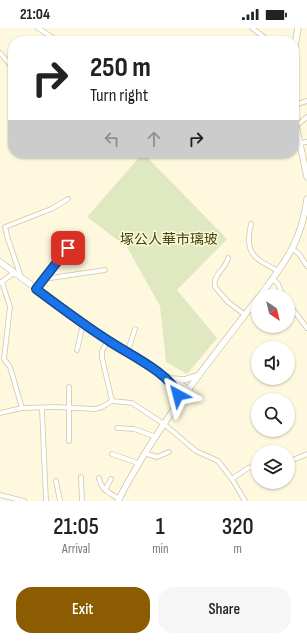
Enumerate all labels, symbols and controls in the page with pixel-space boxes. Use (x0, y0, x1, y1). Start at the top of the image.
text: 21:04 (20, 5, 50, 24)
text: 250 m (90, 51, 151, 84)
icon: right (24, 52, 76, 104)
text: Turn right (90, 85, 148, 106)
icon: left (101, 128, 123, 150)
icon: ahead (143, 128, 165, 150)
icon: right (185, 128, 207, 150)
pin (51, 231, 85, 265)
park label: 塚公人華市璃玻 (120, 231, 218, 248)
icon: arrive (57, 237, 79, 259)
north arrow (251, 289, 295, 333)
map controls (251, 289, 295, 489)
button: sound (251, 341, 295, 385)
position arrow (157, 374, 199, 416)
button: search (251, 393, 295, 437)
button: layers (251, 445, 295, 489)
text: 21:05 (53, 512, 99, 541)
text: 1 (156, 512, 165, 541)
text: 320 (222, 512, 254, 541)
text: Arrival (62, 541, 90, 557)
text: min (152, 541, 169, 557)
text: m (234, 541, 242, 557)
button: Exit (16, 587, 150, 633)
button: Share (158, 587, 291, 633)

